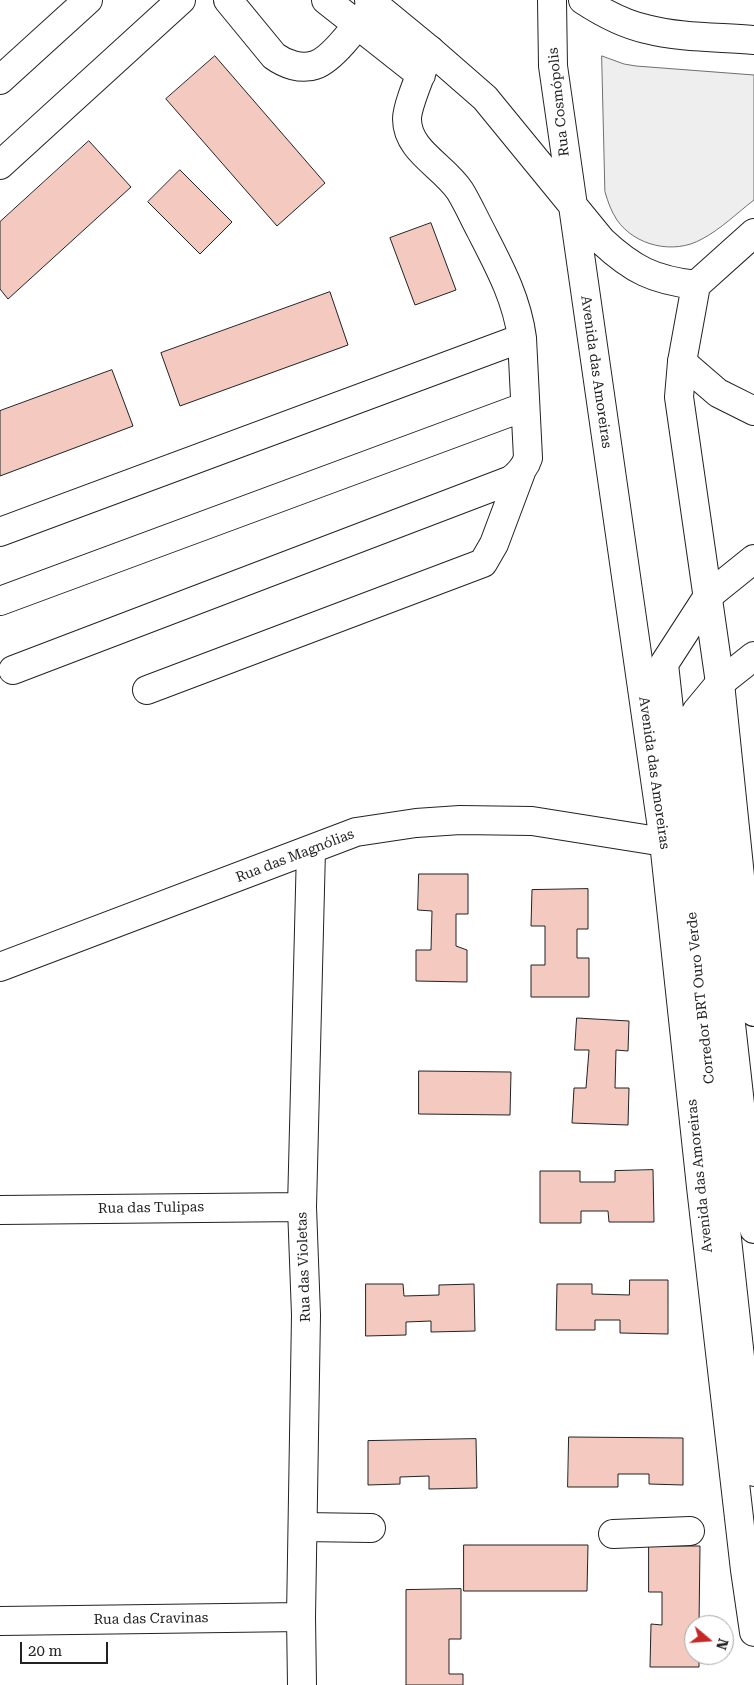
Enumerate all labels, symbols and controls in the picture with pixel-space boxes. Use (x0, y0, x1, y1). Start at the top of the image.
street label: Rua Cosmópolis (545, 47, 573, 157)
street label: Avenida das Amoreiras (577, 295, 615, 449)
street label: Avenida das Amoreiras (635, 696, 673, 850)
street label: Rua das Magnólias (233, 826, 357, 886)
street label: Corredor BRT Ouro Verde (684, 911, 718, 1085)
street label: Avenida das Amoreiras (684, 1099, 716, 1253)
street label: Rua das Tulipas (98, 1199, 204, 1217)
street label: Rua das Violetas (294, 1212, 314, 1322)
street label: Rua das Cravinas (93, 1610, 209, 1628)
north arrow (684, 1615, 734, 1665)
scale bar (22, 1632, 110, 1664)
text: N (713, 1637, 732, 1652)
text: 20 m (28, 1642, 62, 1660)

